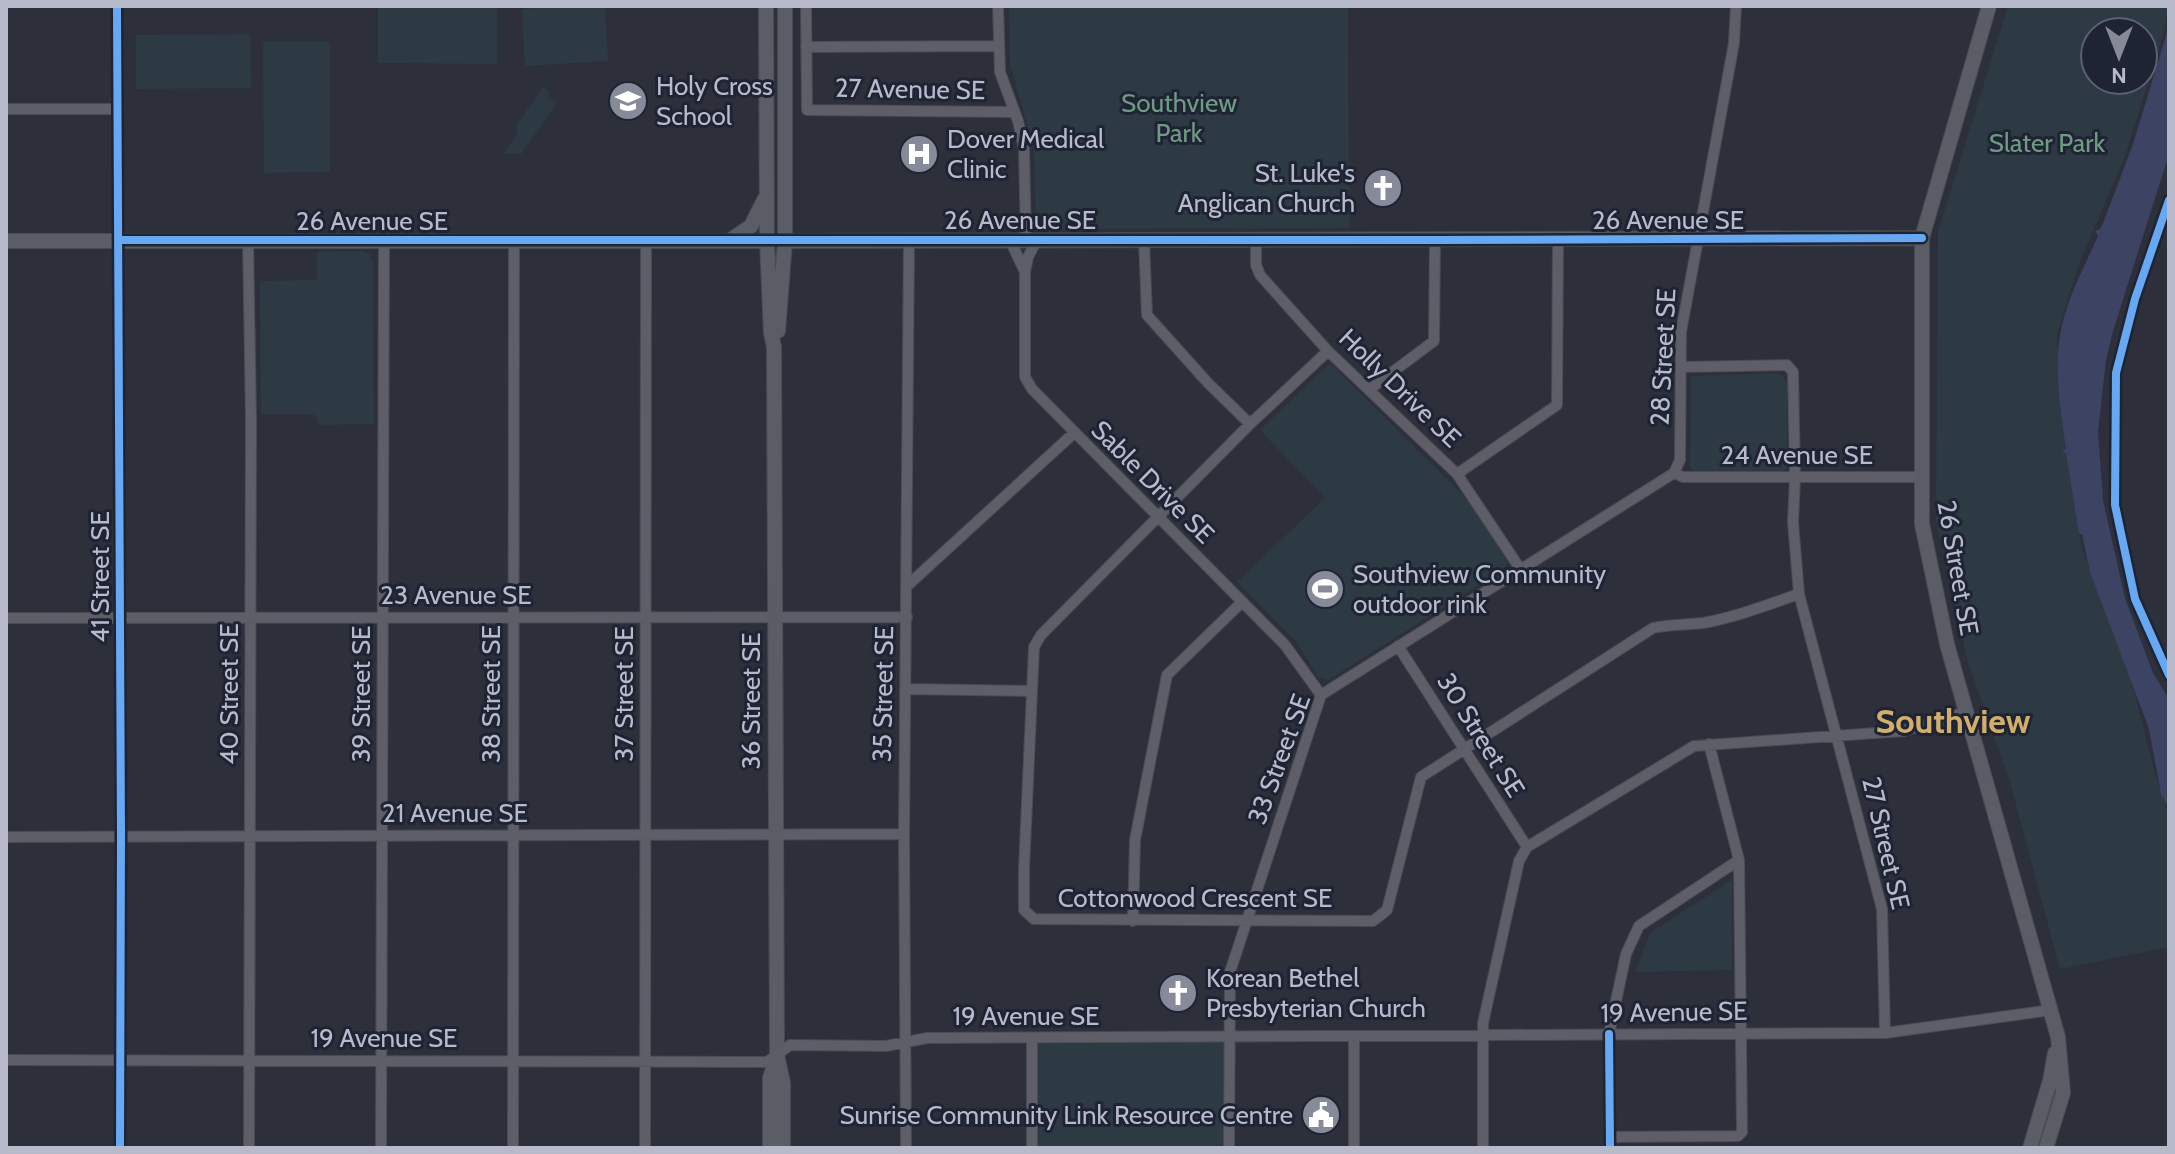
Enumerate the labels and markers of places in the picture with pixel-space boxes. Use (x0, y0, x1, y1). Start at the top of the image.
place label: Holy Cross School (656, 70, 773, 132)
school or university icon: Holy Cross School (607, 80, 649, 122)
place label: Dover Medical Clinic (947, 123, 1104, 185)
hospital icon: Dover Medical Clinic (898, 133, 940, 175)
place label: St. Luke's Anglican Church (1178, 157, 1355, 219)
church icon: St. Luke's Anglican Church (1362, 167, 1404, 209)
place label: Southview Community outdoor rink (1353, 558, 1606, 620)
sports icon: Southview Community outdoor rink (1304, 568, 1346, 610)
place label: Korean Bethel Presbyterian Church (1206, 962, 1426, 1024)
church icon: Korean Bethel Presbyterian Church (1157, 972, 1199, 1014)
public building icon: Sunrise Community Link Resource Centre (1300, 1094, 1342, 1136)
place label: Sunrise Community Link Resource Centre (840, 1099, 1293, 1131)

